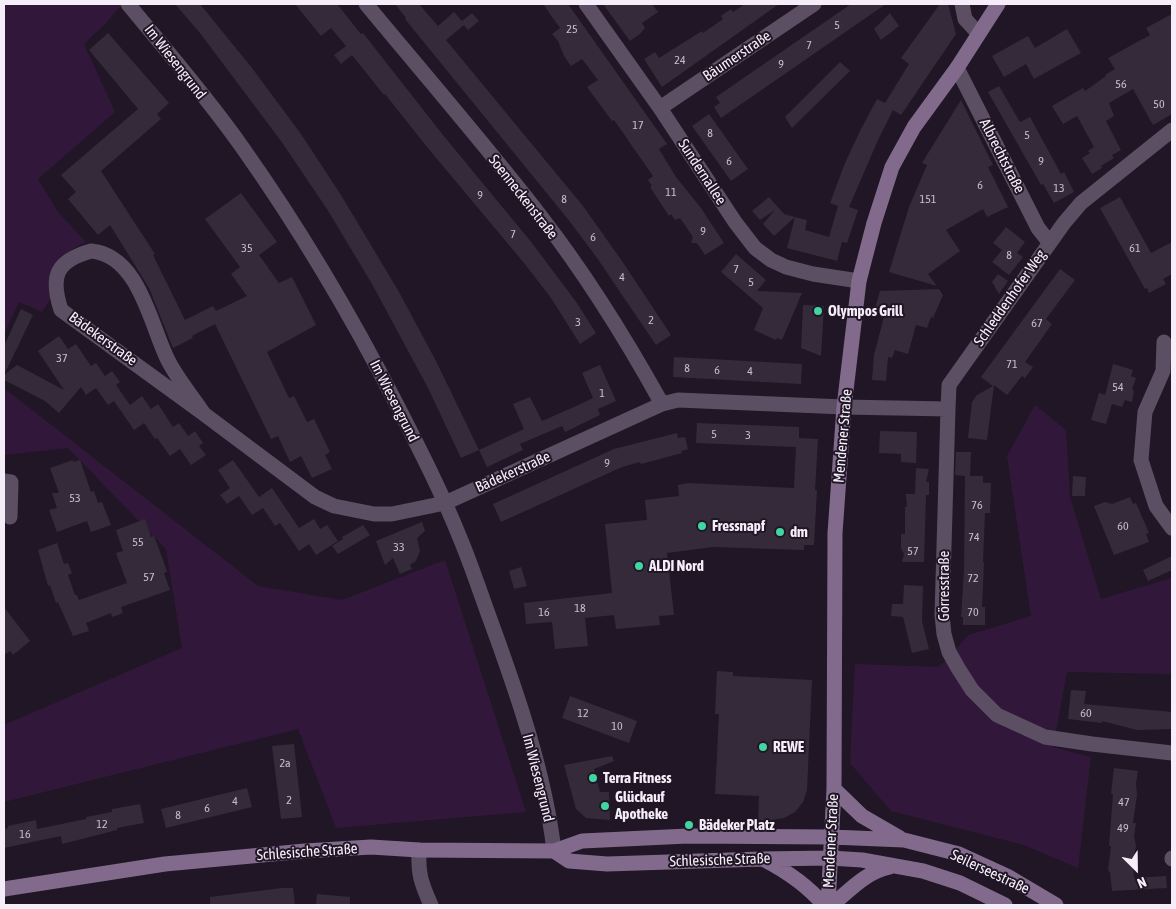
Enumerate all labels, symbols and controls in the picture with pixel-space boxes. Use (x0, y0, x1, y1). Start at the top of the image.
house number: 5 (834, 18, 840, 32)
street label: Im Wiesengrund (140, 21, 210, 103)
house number: 25 (566, 22, 578, 36)
street label: Bäumerstraße (700, 27, 774, 85)
house number: 7 (806, 38, 812, 52)
house number: 24 (674, 53, 686, 67)
house number: 9 (778, 57, 784, 71)
house number: 56 (1115, 77, 1127, 91)
house number: 50 (1153, 97, 1165, 111)
street label: Albrechtstraße (976, 116, 1028, 196)
house number: 17 (632, 118, 644, 132)
house number: 8 (707, 126, 713, 140)
house number: 5 (1024, 128, 1030, 142)
street label: Sundernallee (674, 136, 730, 208)
street label: Soenneckenstraße (485, 151, 561, 243)
house number: 6 (726, 154, 732, 168)
house number: 9 (1038, 154, 1044, 168)
house number: 6 (977, 178, 983, 192)
house number: 13 (1053, 181, 1065, 195)
house number: 11 (665, 185, 677, 199)
house number: 9 (477, 188, 483, 202)
house number: 8 (561, 192, 567, 206)
house number: 151 (920, 192, 936, 206)
house number: 9 (700, 224, 706, 238)
house number: 7 (510, 227, 516, 241)
house number: 6 (590, 230, 596, 244)
house number: 35 (241, 241, 253, 255)
house number: 61 (1129, 241, 1141, 255)
street label: Schleddenhofer Weg (970, 246, 1050, 350)
house number: 8 (1006, 248, 1012, 262)
house number: 7 (733, 262, 739, 276)
house number: 4 (619, 270, 625, 284)
house number: 5 (748, 275, 754, 289)
place label: Olympos Grill (828, 302, 903, 320)
marker: Olympos Grill (812, 305, 824, 317)
street label: Bädekerstraße (65, 308, 141, 370)
house number: 2 (648, 313, 654, 327)
house number: 3 (575, 315, 581, 329)
house number: 67 (1031, 316, 1043, 330)
house number: 37 (56, 351, 68, 365)
street label: Im Wiesengrund (366, 357, 422, 445)
house number: 71 (1006, 357, 1018, 371)
house number: 8 (684, 361, 690, 375)
house number: 6 (714, 363, 720, 377)
house number: 4 (747, 364, 753, 378)
house number: 54 (1112, 380, 1124, 394)
house number: 1 (599, 386, 605, 400)
street label: Mendener Straße (830, 388, 856, 484)
house number: 5 (711, 427, 717, 441)
house number: 3 (745, 428, 751, 442)
street label: Bädekerstraße (473, 447, 553, 497)
house number: 9 (604, 456, 610, 470)
house number: 53 (69, 491, 81, 505)
house number: 76 (971, 498, 983, 512)
place label: Fressnapf (712, 517, 765, 535)
house number: 60 (1117, 519, 1129, 533)
marker: Fressnapf (696, 520, 708, 532)
place label: dm (790, 523, 808, 541)
marker: dm (774, 526, 786, 538)
house number: 74 (968, 530, 980, 544)
house number: 55 (132, 535, 144, 549)
house number: 33 (393, 540, 405, 554)
house number: 57 (907, 544, 919, 558)
street label: Görresstraße (935, 551, 953, 621)
place label: ALDI Nord (649, 557, 704, 575)
marker: ALDI Nord (633, 560, 645, 572)
house number: 57 (143, 570, 155, 584)
house number: 72 (967, 571, 979, 585)
house number: 18 (574, 601, 586, 615)
house number: 16 (538, 605, 550, 619)
house number: 70 (967, 605, 979, 619)
house number: 12 (577, 706, 589, 720)
house number: 60 (1080, 706, 1092, 720)
house number: 10 (611, 719, 623, 733)
street label: Im Wiesengrund (518, 732, 558, 824)
place label: REWE (773, 738, 804, 756)
marker: REWE (757, 741, 769, 753)
house number: 2a (279, 756, 291, 770)
place label: Terra Fitness (603, 769, 672, 787)
marker: Terra Fitness (587, 772, 599, 784)
place label: Glückauf Apotheke (615, 788, 668, 823)
house number: 2 (286, 793, 292, 807)
street label: Mendener Straße (820, 793, 842, 889)
house number: 4 (232, 794, 238, 808)
house number: 47 (1118, 795, 1130, 809)
marker: Glückauf Apotheke (599, 800, 611, 812)
house number: 6 (204, 801, 210, 815)
house number: 8 (175, 808, 181, 822)
place label: Bädeker Platz (699, 816, 775, 834)
house number: 12 (96, 817, 108, 831)
marker: Bädeker Platz (683, 819, 695, 831)
house number: 49 (1117, 821, 1129, 835)
house number: 16 (19, 827, 31, 841)
street label: Schlesische Straße (256, 839, 358, 865)
north arrow (1111, 844, 1161, 894)
street label: Seilerseestraße (948, 846, 1032, 898)
street label: Schlesische Straße (669, 849, 771, 871)
text: N (1135, 874, 1149, 892)

